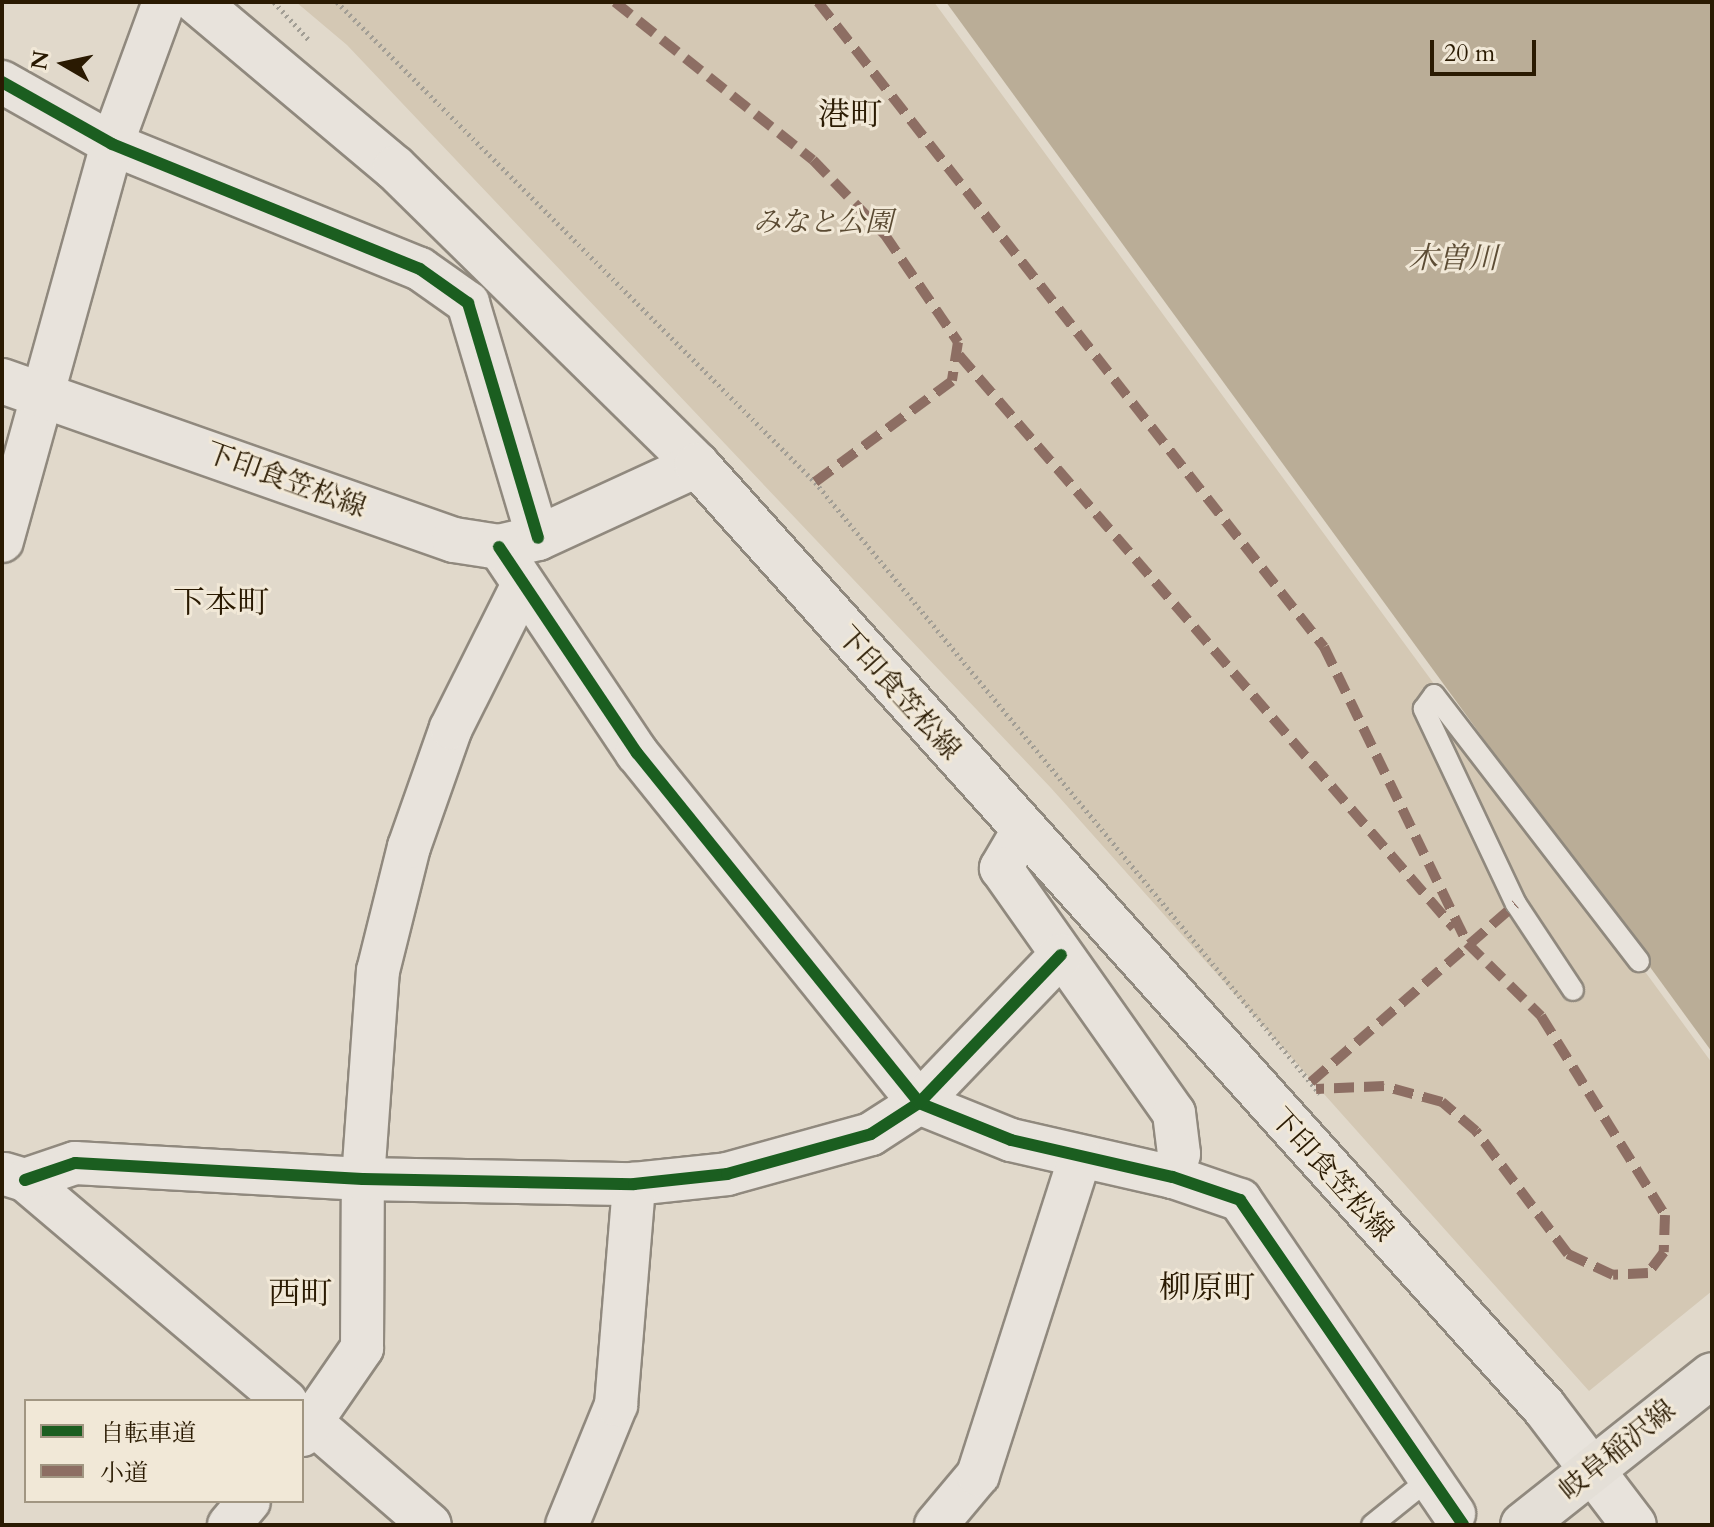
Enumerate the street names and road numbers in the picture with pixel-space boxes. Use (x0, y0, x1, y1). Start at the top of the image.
street label: 下印食笠松線 (201, 435, 371, 525)
street label: 下印食笠松線 (830, 619, 968, 767)
street label: 下印食笠松線 (1263, 1101, 1401, 1249)
street label: 岐阜稲沢線 (1552, 1393, 1682, 1507)

